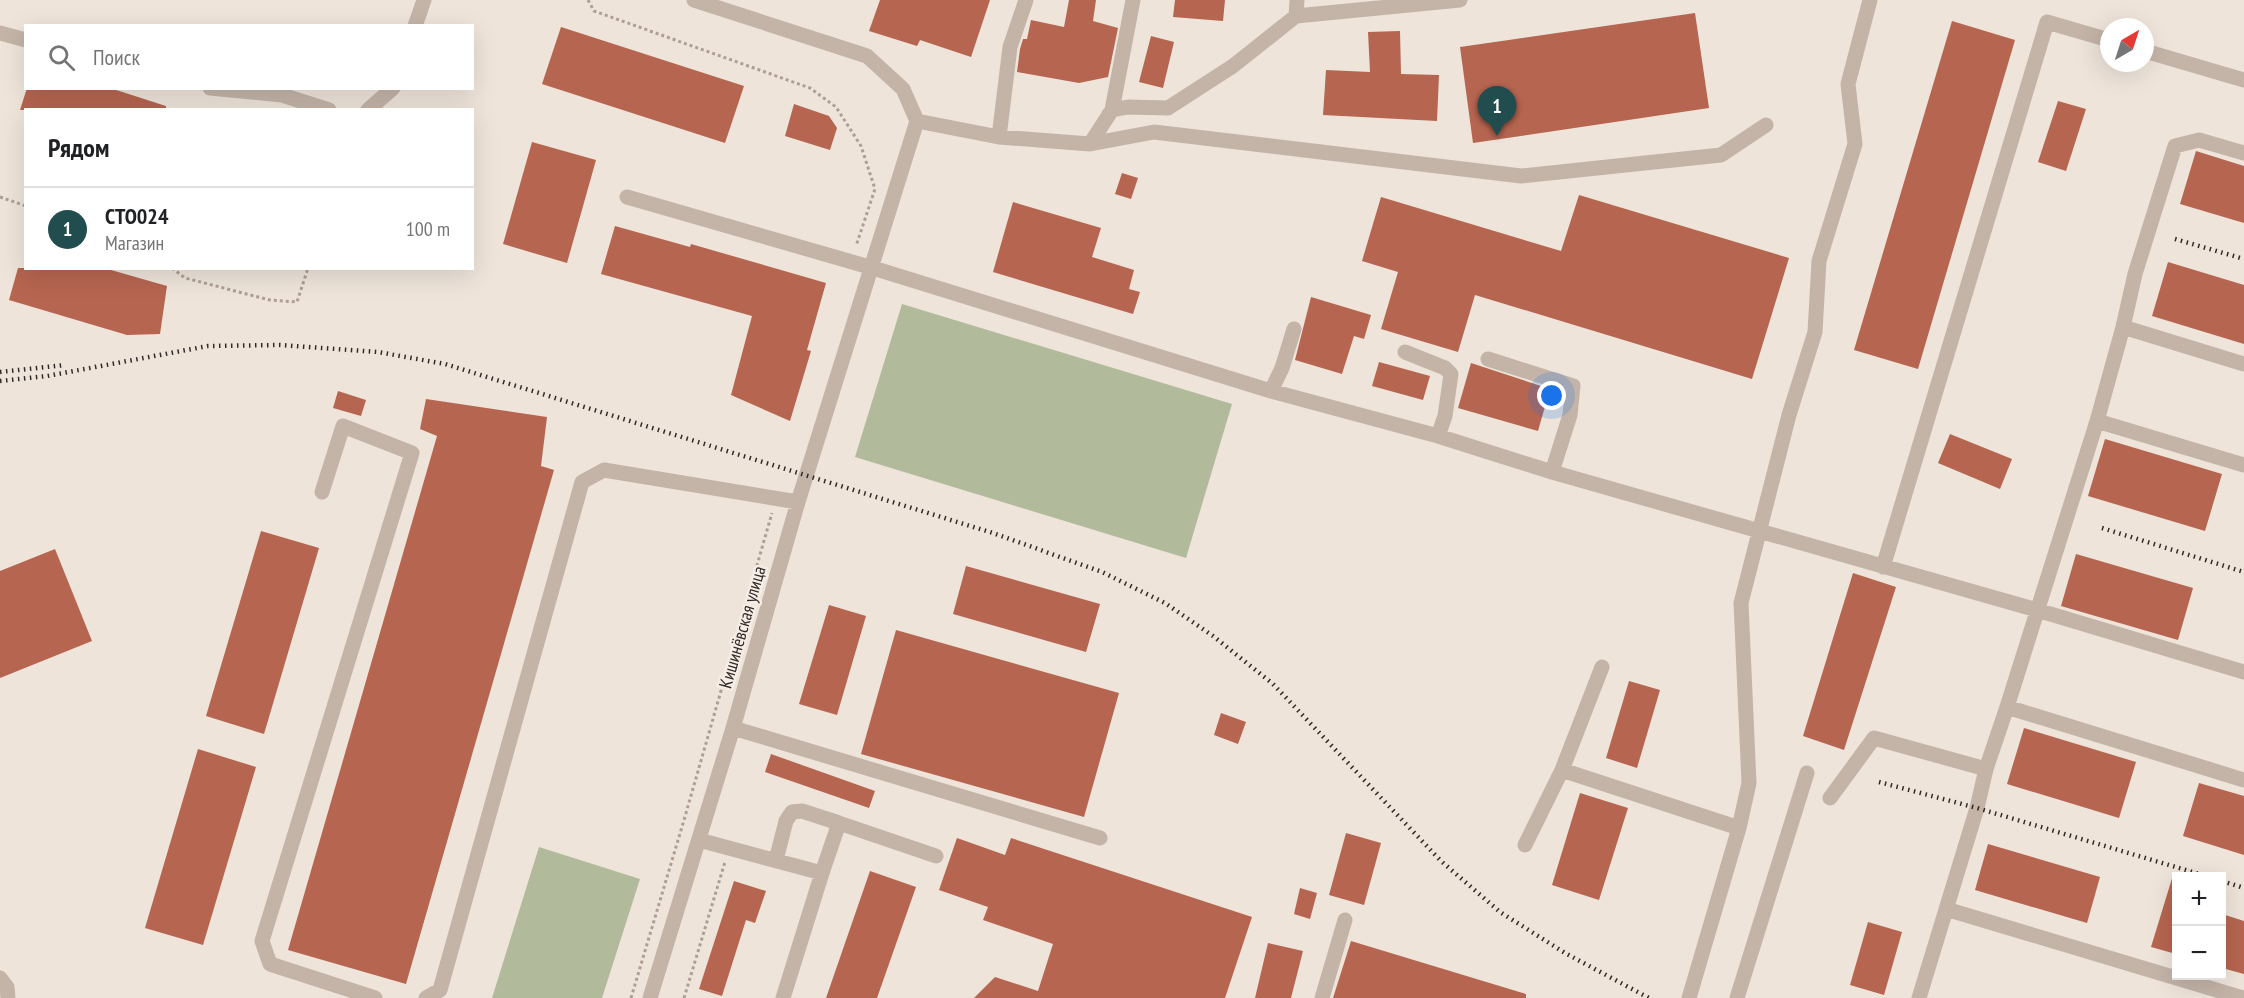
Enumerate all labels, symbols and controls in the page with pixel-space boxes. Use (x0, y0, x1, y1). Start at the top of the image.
north arrow (2100, 18, 2154, 72)
search box (24, 24, 474, 90)
icon: search (45, 41, 78, 74)
text: Поиск (93, 43, 140, 71)
pin: 1 (1478, 86, 1516, 136)
text: Рядом (48, 131, 109, 164)
text: СТО024 (105, 202, 168, 230)
text: 1 (63, 216, 72, 242)
text: 100 m (406, 216, 450, 242)
text: Магазин (105, 230, 164, 256)
your location (1537, 381, 1566, 410)
street label: Кишинёвская улица (714, 563, 770, 691)
map controls (2172, 872, 2226, 980)
button: + (2172, 872, 2226, 926)
button: − (2172, 926, 2226, 980)

